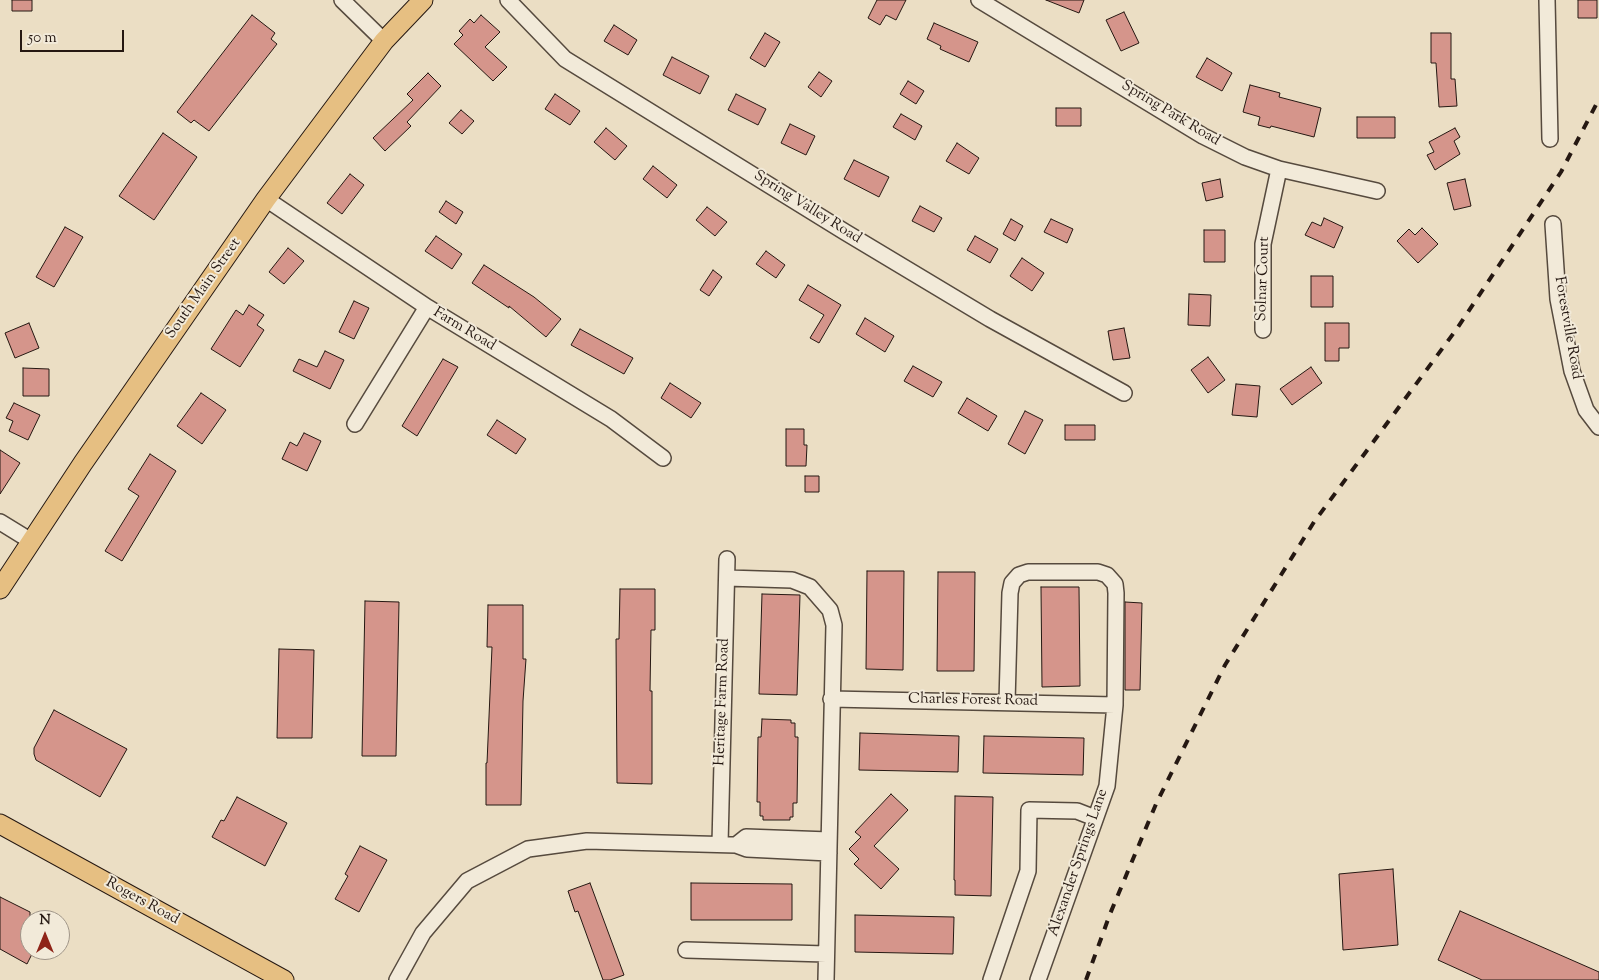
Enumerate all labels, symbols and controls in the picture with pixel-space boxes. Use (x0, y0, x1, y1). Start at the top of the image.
scale bar (22, 20, 126, 52)
text: 50 m (28, 28, 57, 49)
street label: Spring Park Road (1117, 77, 1223, 151)
street label: Spring Valley Road (750, 168, 864, 248)
street label: South Main Street (163, 235, 245, 343)
street label: Solnar Court (1254, 236, 1274, 322)
street label: Forestville Road (1549, 275, 1585, 381)
street label: Farm Road (429, 304, 499, 356)
street label: Heritage Farm Road (712, 638, 734, 766)
street label: Charles Forest Road (908, 691, 1038, 711)
street label: Alexander Springs Lane (1045, 787, 1113, 939)
street label: Rogers Road (102, 874, 182, 930)
north arrow (20, 910, 70, 960)
text: N (39, 911, 51, 931)

